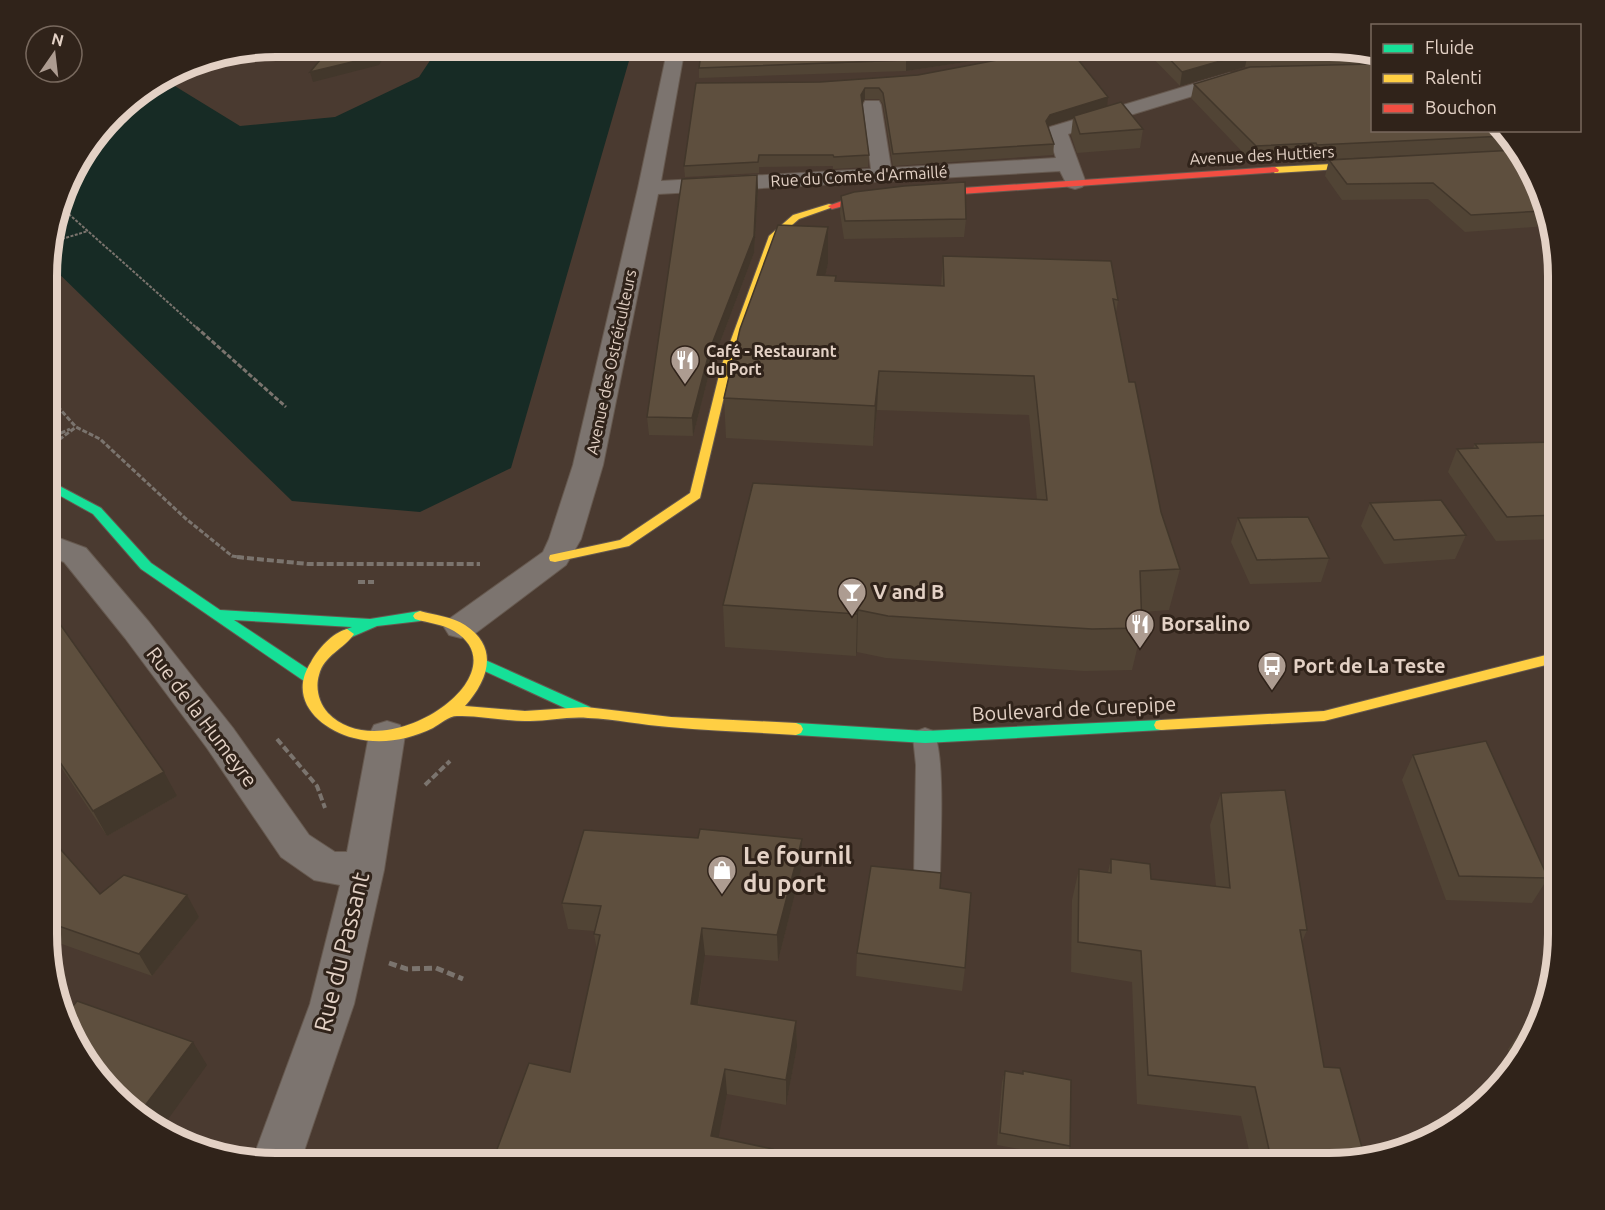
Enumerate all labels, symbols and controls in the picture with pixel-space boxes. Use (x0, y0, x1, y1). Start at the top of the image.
north arrow (24, 24, 84, 84)
legend (1371, 24, 1581, 132)
text: N (50, 29, 66, 50)
text: Fluide (1425, 37, 1474, 57)
text: Ralenti (1425, 67, 1482, 87)
text: Bouchon (1425, 97, 1497, 117)
street label: Avenue des Huttiers (1189, 142, 1335, 168)
street label: Rue du Comte d'Armaillé (770, 162, 948, 190)
street label: Avenue des Ostréiculteurs (583, 268, 639, 456)
place label: Café - Restaurant du Port (706, 342, 837, 378)
restaurant icon: Café - Restaurant du Port (669, 344, 701, 386)
bar icon: V and B (836, 576, 868, 618)
place label: V and B (873, 580, 944, 603)
restaurant icon: Borsalino (1124, 608, 1156, 650)
place label: Borsalino (1161, 612, 1250, 635)
street label: Rue de la Humeyre (142, 642, 262, 791)
bus stop icon: Port de La Teste (1256, 650, 1288, 692)
place label: Port de La Teste (1293, 654, 1445, 677)
street label: Boulevard de Curepipe (971, 692, 1177, 725)
place label: Le fournil du port (743, 842, 852, 897)
shop icon: Le fournil du port (706, 854, 738, 896)
street label: Rue du Passant (309, 869, 375, 1034)

